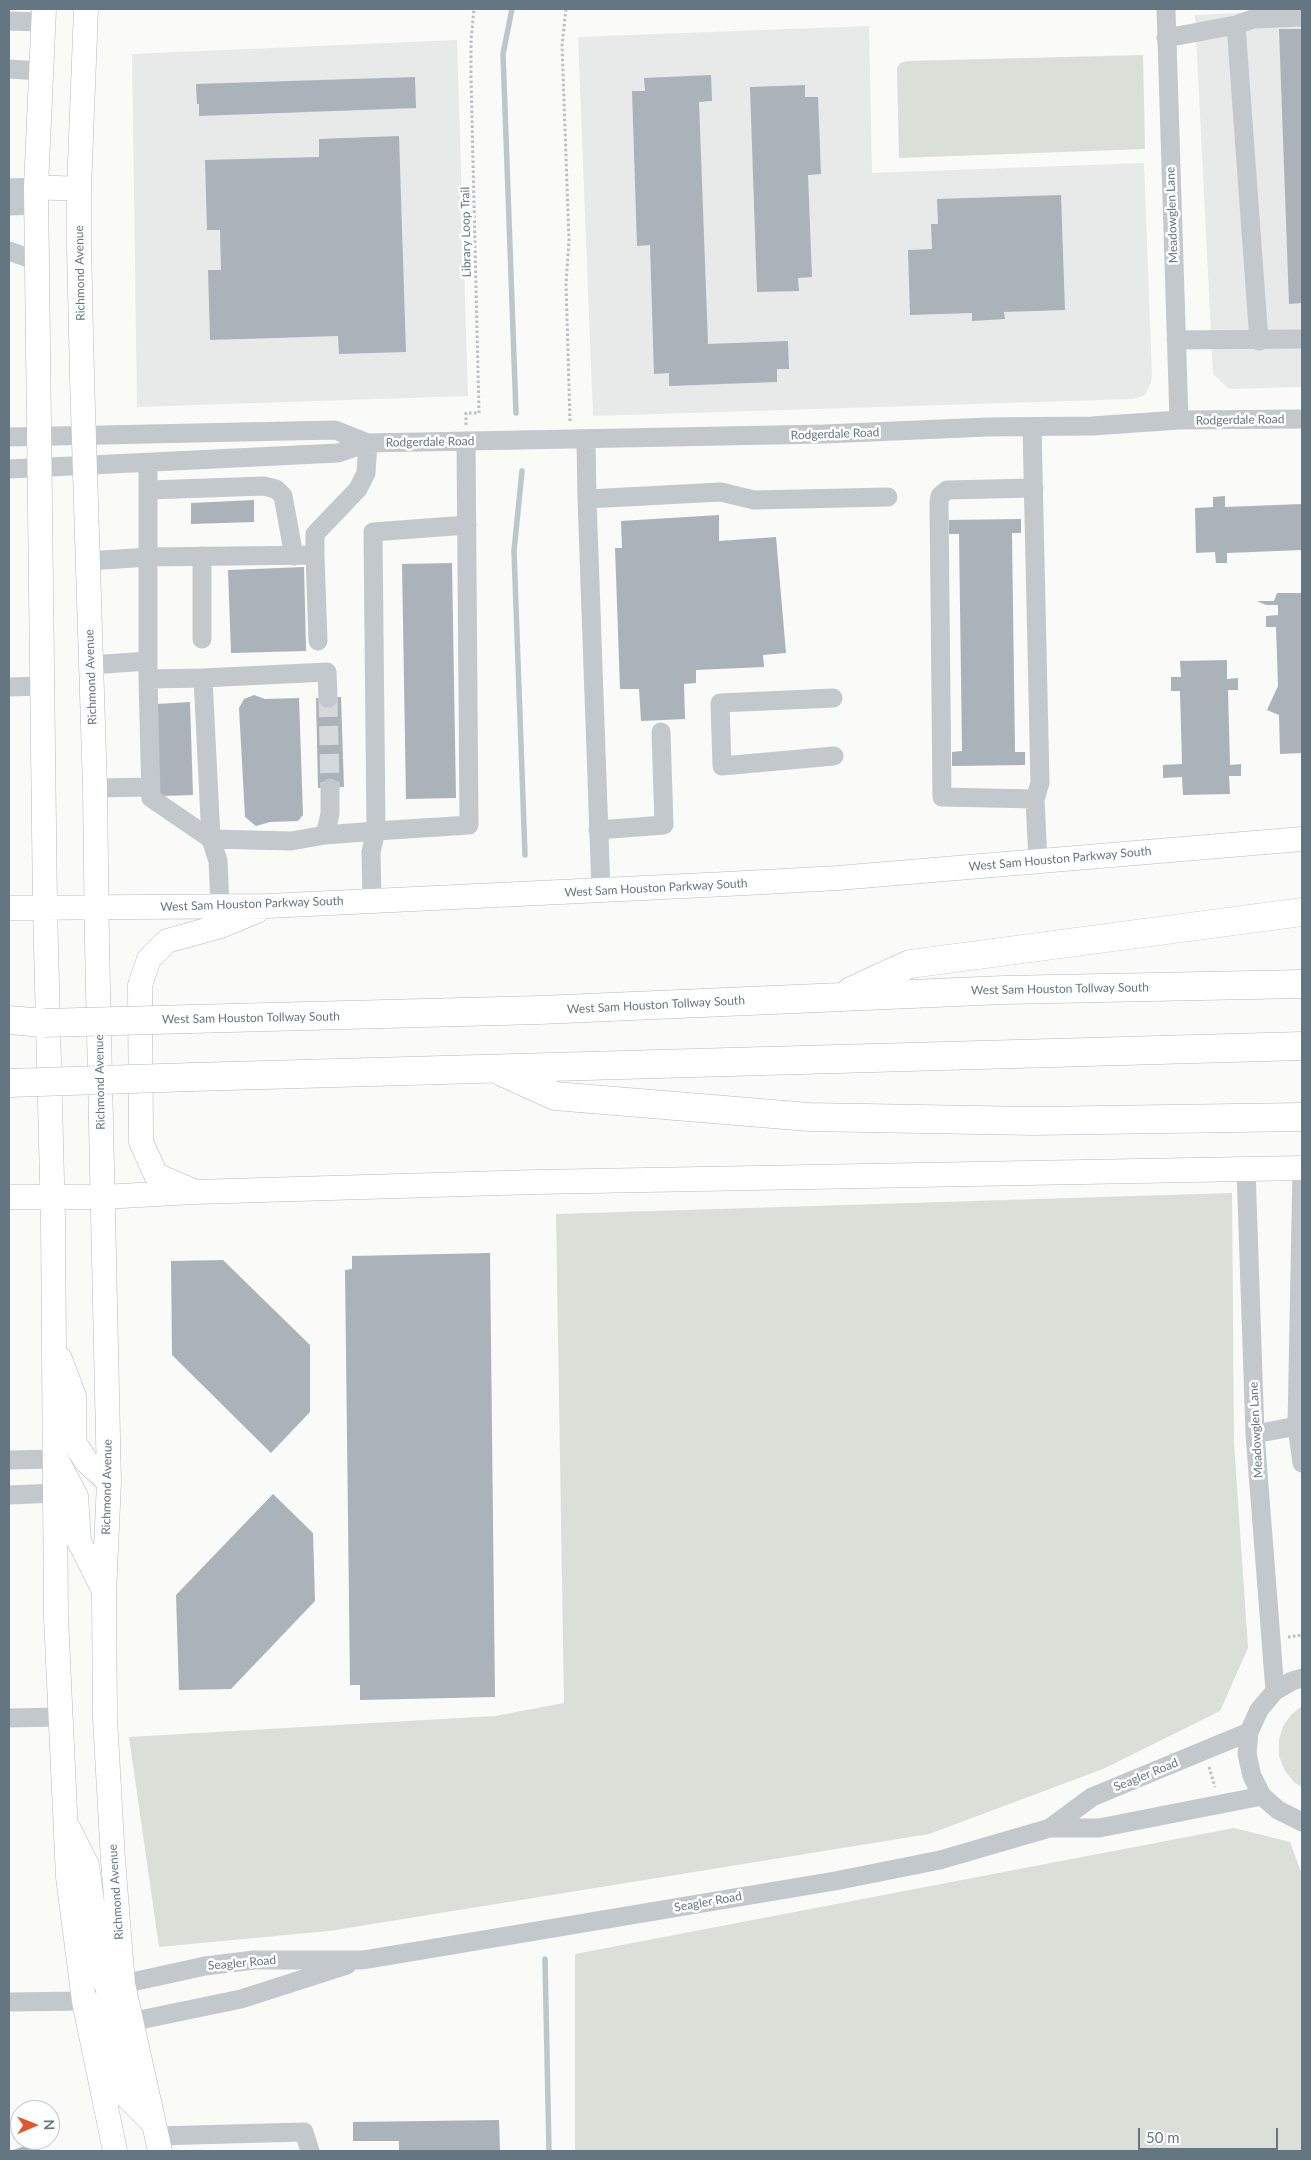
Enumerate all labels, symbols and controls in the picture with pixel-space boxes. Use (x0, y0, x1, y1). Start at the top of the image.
street label: Meadowglen Lane (1163, 167, 1181, 263)
street label: Library Loop Trail (458, 187, 474, 277)
street label: Richmond Avenue (72, 225, 88, 321)
street label: Rodgerdale Road (1195, 412, 1285, 428)
street label: Rodgerdale Road (790, 425, 880, 443)
street label: Rodgerdale Road (385, 434, 475, 450)
street label: Richmond Avenue (82, 629, 100, 725)
street label: West Sam Houston Parkway South (968, 844, 1152, 874)
street label: West Sam Houston Parkway South (564, 876, 748, 900)
street label: West Sam Houston Parkway South (160, 894, 344, 914)
street label: West Sam Houston Tollway South (971, 980, 1149, 998)
street label: West Sam Houston Tollway South (567, 993, 745, 1017)
street label: West Sam Houston Tollway South (162, 1009, 340, 1027)
street label: Richmond Avenue (92, 1034, 108, 1130)
street label: Meadowglen Lane (1246, 1382, 1266, 1478)
street label: Richmond Avenue (99, 1439, 115, 1535)
street label: Seagler Road (1112, 1756, 1180, 1794)
street label: Richmond Avenue (105, 1844, 127, 1940)
street label: Seagler Road (673, 1889, 743, 1915)
street label: Seagler Road (207, 1953, 277, 1973)
north arrow (10, 2100, 60, 2150)
scale bar (1141, 2118, 1281, 2150)
text: N (41, 2119, 58, 2130)
text: 50 m (1146, 2128, 1180, 2146)

